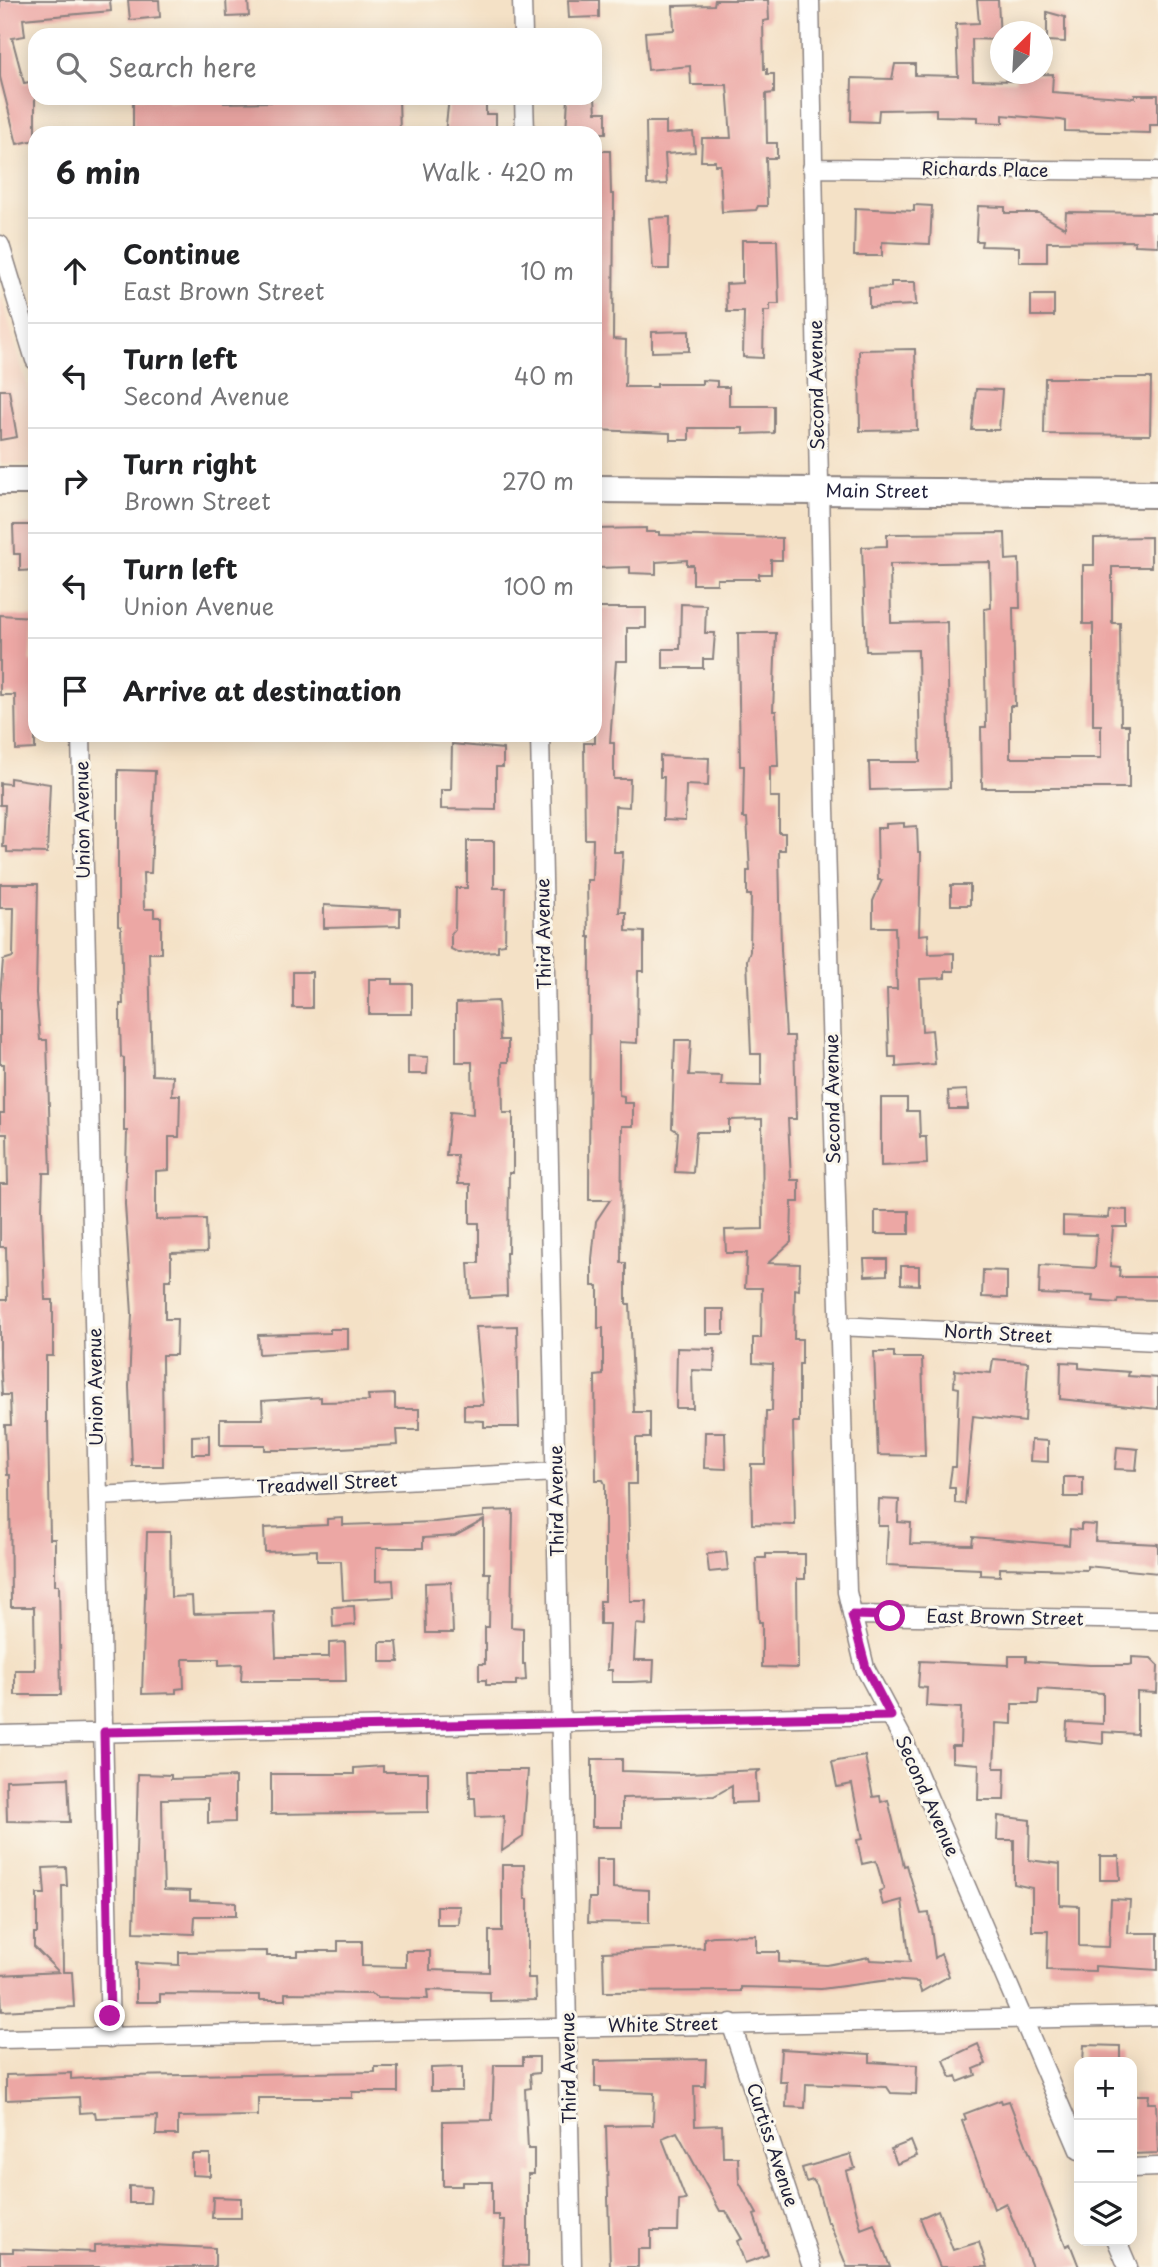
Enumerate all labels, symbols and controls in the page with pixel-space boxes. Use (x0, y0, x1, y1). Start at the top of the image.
north arrow (990, 21, 1053, 84)
search box (28, 28, 602, 105)
text: Search here (108, 47, 257, 86)
icon: search (52, 48, 90, 86)
text: 6 min (56, 149, 141, 194)
text: Walk · 420 m (422, 154, 574, 189)
street label: Richards Place (921, 154, 1049, 183)
text: Continue (123, 234, 240, 273)
icon: ahead (56, 252, 94, 290)
text: 10 m (520, 253, 574, 288)
text: East Brown Street (123, 273, 324, 308)
street label: Second Avenue (801, 319, 830, 450)
text: Turn left (123, 339, 238, 378)
icon: left (56, 357, 94, 395)
text: 40 m (514, 358, 574, 393)
text: Second Avenue (123, 378, 290, 413)
text: Turn right (123, 444, 257, 483)
icon: right (56, 462, 94, 500)
text: 270 m (502, 463, 574, 498)
street label: Main Street (825, 476, 929, 504)
text: Brown Street (123, 483, 271, 518)
text: Turn left (123, 549, 238, 588)
icon: left (56, 567, 94, 605)
text: 100 m (504, 568, 574, 603)
text: Union Avenue (123, 588, 274, 623)
text: Arrive at destination (123, 671, 402, 710)
icon: arrive (56, 672, 94, 710)
street label: Union Avenue (67, 760, 96, 879)
street label: Third Avenue (528, 878, 557, 990)
street label: Second Avenue (817, 1033, 846, 1164)
street label: North Street (943, 1316, 1053, 1349)
street label: Union Avenue (80, 1327, 109, 1446)
street label: Third Avenue (541, 1445, 570, 1557)
street label: Treadwell Street (256, 1465, 398, 1500)
route start (874, 1600, 905, 1631)
street label: East Brown Street (926, 1602, 1084, 1631)
street label: Second Avenue (890, 1730, 967, 1861)
route end (94, 2000, 125, 2031)
street label: White Street (608, 2009, 718, 2038)
street label: Third Avenue (553, 2012, 582, 2124)
map controls (1074, 2057, 1137, 2246)
button: + (1074, 2057, 1137, 2120)
street label: Curtiss Avenue (741, 2079, 806, 2210)
button: − (1074, 2120, 1137, 2183)
button: layers (1074, 2183, 1137, 2246)

